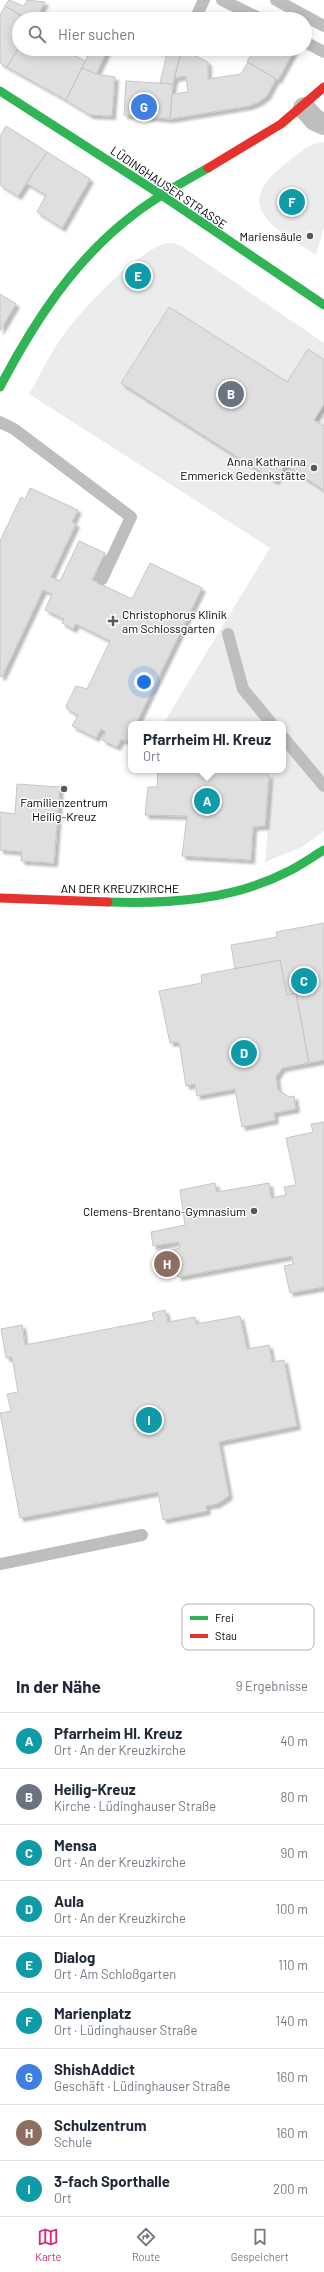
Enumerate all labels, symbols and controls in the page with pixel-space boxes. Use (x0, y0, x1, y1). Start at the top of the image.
search box (12, 12, 312, 56)
icon: search (26, 23, 48, 45)
text: Hier suchen (58, 25, 135, 43)
pin: G (131, 92, 157, 122)
street label: LÜDINGHAUSER STRASSE (108, 143, 230, 231)
pin: F (279, 187, 305, 217)
place label: Mariensäule (240, 229, 302, 243)
marker: Mariensäule (305, 231, 315, 241)
pin: E (125, 261, 151, 291)
pin: B (218, 379, 244, 409)
place label: Anna Katharina Emmerick Gedenkstätte (180, 454, 306, 482)
marker: Anna Katharina Emmerick Gedenkstätte (309, 463, 319, 473)
place label: Christophorus Klinik am Schlossgarten (122, 607, 227, 635)
marker: Christophorus Klinik am Schlossgarten (107, 615, 119, 627)
your location (134, 672, 154, 692)
popup (128, 721, 286, 773)
text: Pfarrheim Hl. Kreuz (143, 730, 271, 748)
text: Ort (143, 748, 161, 764)
marker: Familienzentrum Heilig-Kreuz (59, 784, 69, 794)
pin: A (194, 786, 220, 816)
place label: Familienzentrum Heilig-Kreuz (20, 795, 108, 823)
street label: AN DER KREUZKIRCHE (61, 881, 179, 895)
pin: C (291, 966, 317, 996)
pin: D (231, 1038, 257, 1068)
place label: Clemens-Brentano-Gymnasium (83, 1204, 246, 1218)
marker: Clemens-Brentano-Gymnasium (249, 1206, 259, 1216)
pin: H (154, 1249, 180, 1279)
pin: I (136, 1405, 162, 1435)
legend (182, 1604, 314, 1650)
text: Frei (215, 1611, 234, 1624)
text: Stau (215, 1629, 237, 1642)
text: In der Nähe (16, 1676, 101, 1696)
text: 9 Ergebnisse (236, 1678, 308, 1694)
text: Pfarrheim Hl. Kreuz (54, 1724, 182, 1742)
text: A (25, 1733, 33, 1749)
text: 40 m (280, 1733, 308, 1749)
text: Ort · An der Kreuzkirche (54, 1742, 186, 1758)
text: Heilig-Kreuz (54, 1780, 136, 1798)
text: B (25, 1789, 33, 1805)
text: 80 m (281, 1789, 308, 1805)
text: Kirche · Lüdinghauser Straße (54, 1798, 216, 1814)
text: Mensa (54, 1836, 97, 1854)
text: C (25, 1845, 33, 1861)
text: 90 m (281, 1845, 308, 1861)
text: Ort · An der Kreuzkirche (54, 1854, 186, 1870)
text: Aula (54, 1892, 84, 1910)
text: D (25, 1901, 33, 1917)
text: 100 m (275, 1901, 308, 1917)
text: Ort · An der Kreuzkirche (54, 1910, 186, 1926)
text: Dialog (54, 1948, 95, 1966)
text: E (25, 1957, 33, 1973)
text: 110 m (278, 1957, 308, 1973)
text: Ort · Am Schloßgarten (54, 1966, 176, 1982)
text: Marienplatz (54, 2004, 131, 2022)
text: F (25, 2013, 33, 2029)
text: 140 m (276, 2013, 308, 2029)
text: Ort · Lüdinghauser Straße (54, 2022, 197, 2038)
text: ShishAddict (54, 2060, 135, 2078)
text: G (25, 2069, 33, 2085)
text: 160 m (276, 2069, 308, 2085)
text: Geschäft · Lüdinghauser Straße (54, 2078, 230, 2094)
text: Schulzentrum (54, 2116, 146, 2134)
text: H (25, 2125, 33, 2141)
text: 160 m (276, 2125, 308, 2141)
text: Schule (54, 2134, 92, 2150)
text: 3-fach Sporthalle (54, 2172, 170, 2190)
text: I (27, 2181, 31, 2197)
text: 200 m (273, 2181, 308, 2197)
text: Ort (54, 2190, 72, 2206)
tab: Karte (35, 2226, 61, 2263)
tab: Route (132, 2226, 160, 2263)
tab: Gespeichert (231, 2226, 289, 2263)

